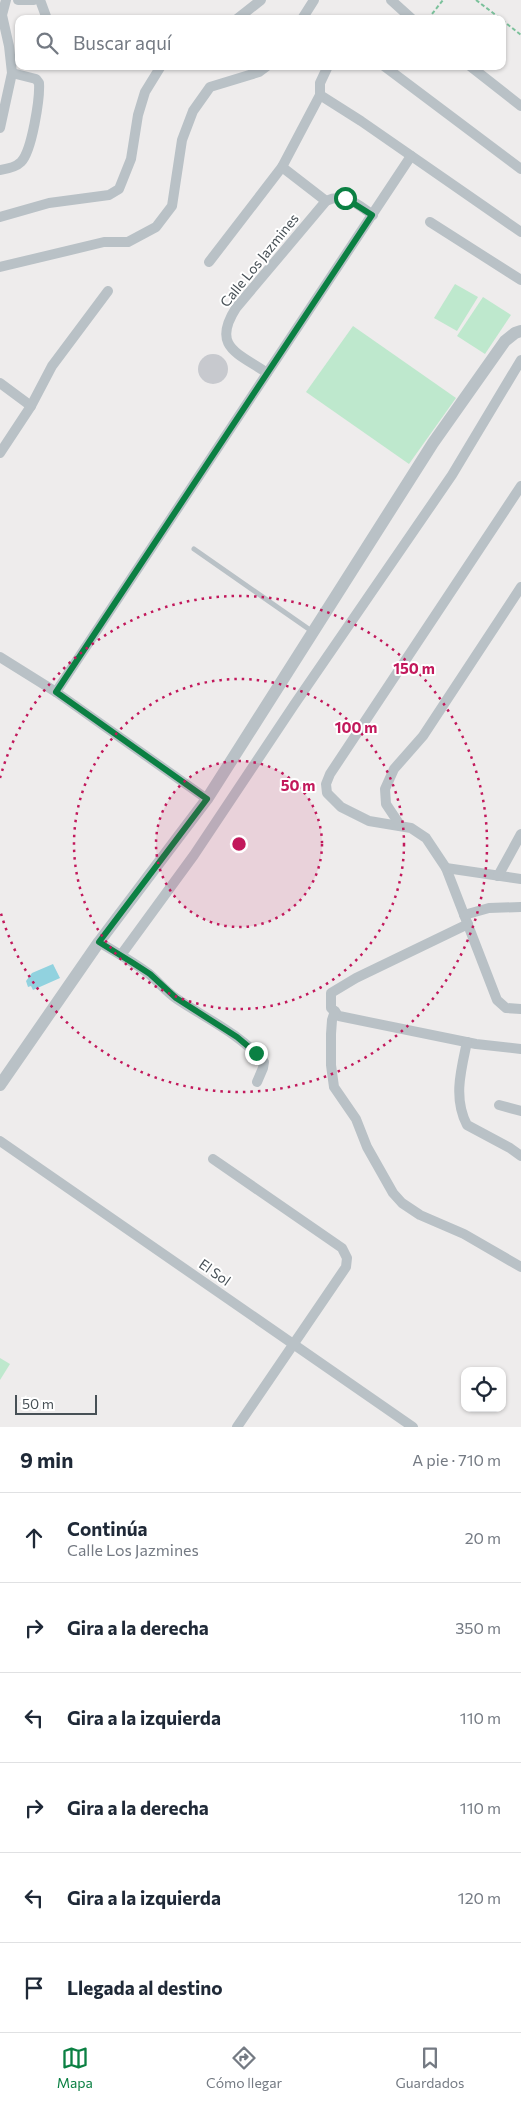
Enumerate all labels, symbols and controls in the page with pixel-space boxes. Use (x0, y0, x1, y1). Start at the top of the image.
search box (15, 15, 506, 70)
icon: search (33, 29, 61, 57)
text: Buscar aquí (73, 31, 172, 54)
route start (334, 187, 357, 210)
street label: Calle Los Jazmines (216, 210, 302, 310)
text: 150 m (393, 659, 435, 677)
text: 100 m (335, 718, 377, 736)
text: 50 m (281, 776, 315, 794)
centre of rings (230, 835, 248, 853)
route end (245, 1042, 268, 1065)
street label: El Sol (196, 1255, 234, 1289)
map controls (461, 1367, 506, 1412)
button: locate (461, 1367, 506, 1412)
scale bar (15, 1392, 98, 1415)
text: 50 m (22, 1395, 54, 1412)
text: 9 min (20, 1447, 73, 1472)
text: A pie · 710 m (412, 1450, 501, 1469)
text: Continúa (67, 1517, 148, 1540)
icon: ahead (20, 1524, 48, 1552)
text: 20 m (465, 1528, 501, 1547)
text: Calle Los Jazmines (67, 1540, 199, 1559)
icon: right (20, 1614, 48, 1642)
text: Gira a la derecha (67, 1616, 209, 1639)
text: 350 m (455, 1618, 501, 1637)
icon: left (20, 1704, 48, 1732)
text: Gira a la izquierda (67, 1706, 221, 1729)
text: 110 m (460, 1708, 501, 1727)
icon: right (20, 1794, 48, 1822)
text: Gira a la derecha (67, 1796, 209, 1819)
text: 110 m (460, 1798, 501, 1817)
icon: left (20, 1884, 48, 1912)
text: Gira a la izquierda (67, 1886, 221, 1909)
text: 120 m (458, 1888, 501, 1907)
icon: arrive (20, 1974, 48, 2002)
text: Llegada al destino (67, 1976, 223, 1999)
tab: Mapa (57, 2044, 93, 2091)
tab: Cómo llegar (206, 2044, 282, 2091)
tab: Guardados (395, 2044, 464, 2091)

